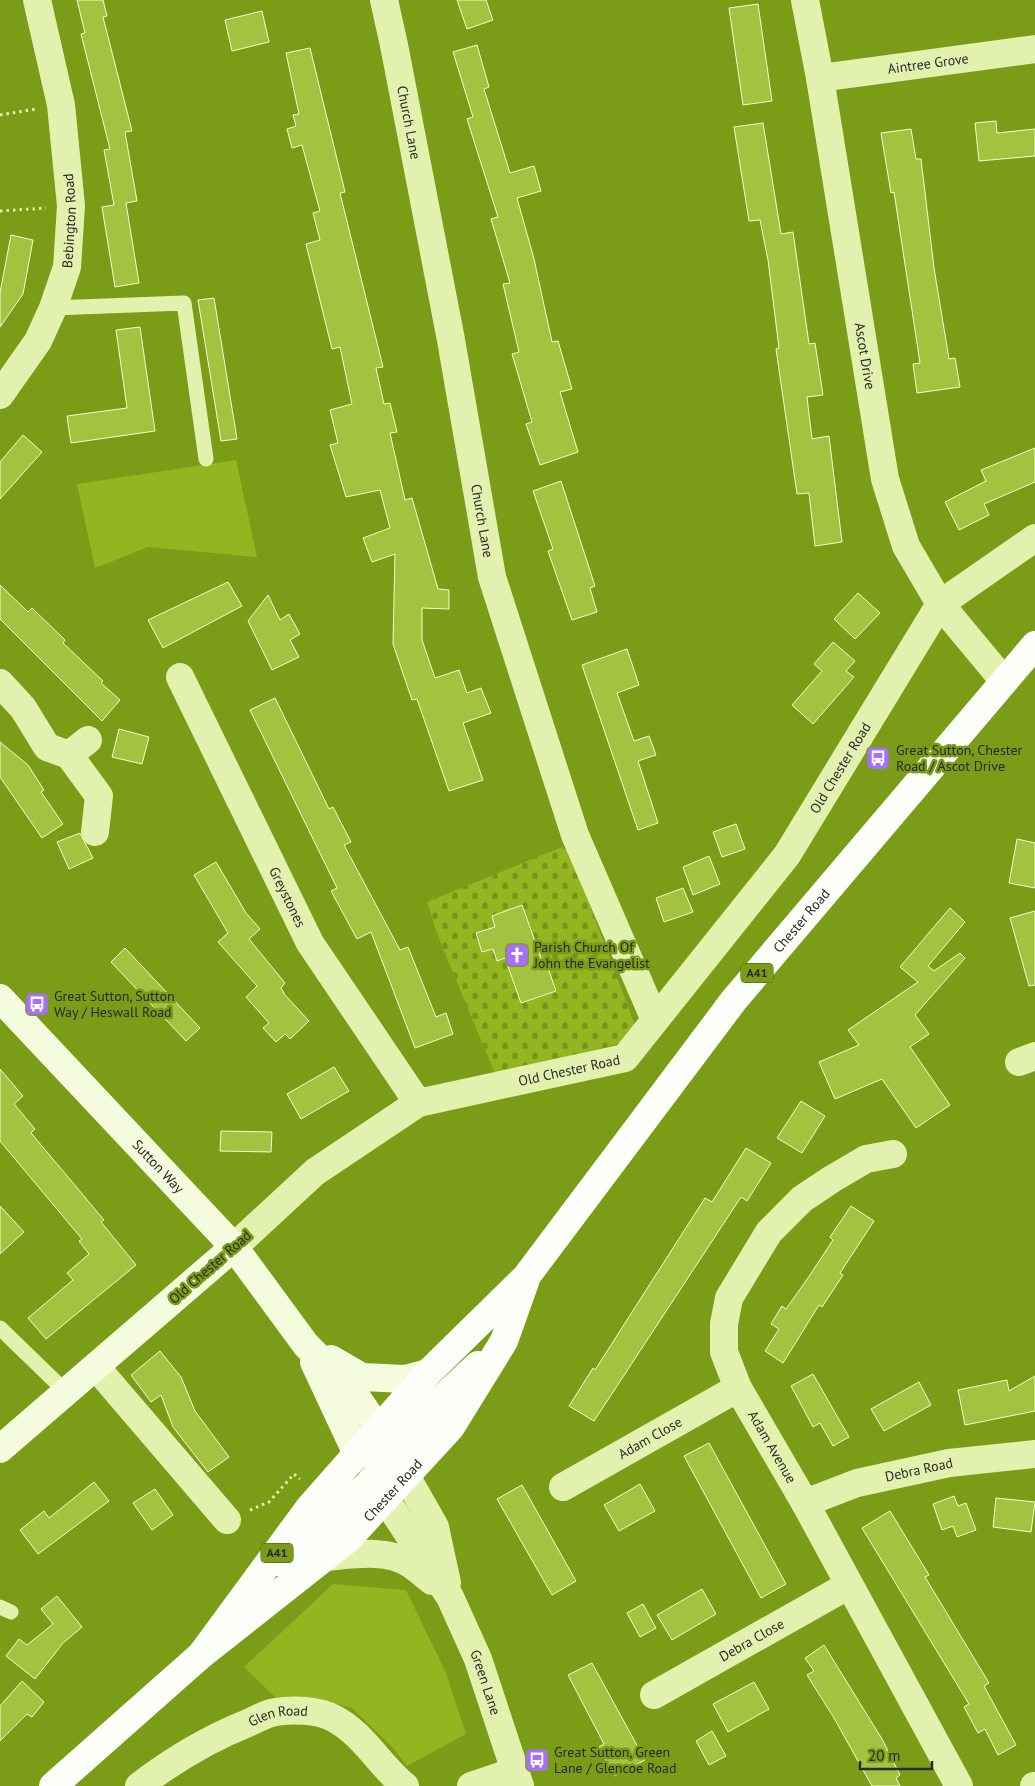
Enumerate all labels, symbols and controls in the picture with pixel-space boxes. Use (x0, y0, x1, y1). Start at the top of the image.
street label: Aintree Grove (886, 49, 970, 78)
street label: Church Lane (393, 84, 425, 161)
street label: Bebington Road (58, 172, 80, 269)
street label: Ascot Drive (851, 321, 879, 391)
street label: Church Lane (467, 483, 497, 559)
street label: Old Chester Road (805, 719, 875, 817)
place label: Great Sutton, Chester Road / Ascot Drive (896, 741, 1023, 775)
bus stop icon: Great Sutton, Chester Road / Ascot Drive (865, 745, 891, 771)
street label: Greystones (265, 864, 310, 931)
street label: Chester Road (769, 885, 834, 956)
place label: Parish Church Of John the Evangelist (533, 938, 650, 972)
church icon: Parish Church Of John the Evangelist (504, 942, 530, 968)
road number: A41 (741, 964, 773, 982)
place label: Great Sutton, Sutton Way / Heswall Road (54, 987, 175, 1021)
bus stop icon: Great Sutton, Sutton Way / Heswall Road (24, 991, 50, 1017)
street label: Old Chester Road (517, 1050, 622, 1090)
street label: Sutton Way (129, 1136, 188, 1197)
street label: Old Chester Road (165, 1226, 255, 1308)
street label: Adam Avenue (744, 1407, 800, 1486)
street label: Adam Close (615, 1413, 685, 1463)
street label: Debra Road (883, 1453, 954, 1486)
street label: Chester Road (360, 1455, 426, 1525)
road number: A41 (261, 1544, 293, 1562)
street label: Debra Close (716, 1614, 787, 1665)
street label: Green Lane (466, 1647, 505, 1717)
street label: Glen Road (245, 1701, 309, 1731)
scale bar (860, 1738, 932, 1770)
place label: Great Sutton, Green Lane / Glencoe Road (554, 1743, 677, 1777)
text: 20 m (868, 1746, 901, 1765)
bus stop icon: Great Sutton, Green Lane / Glencoe Road (524, 1747, 550, 1773)

